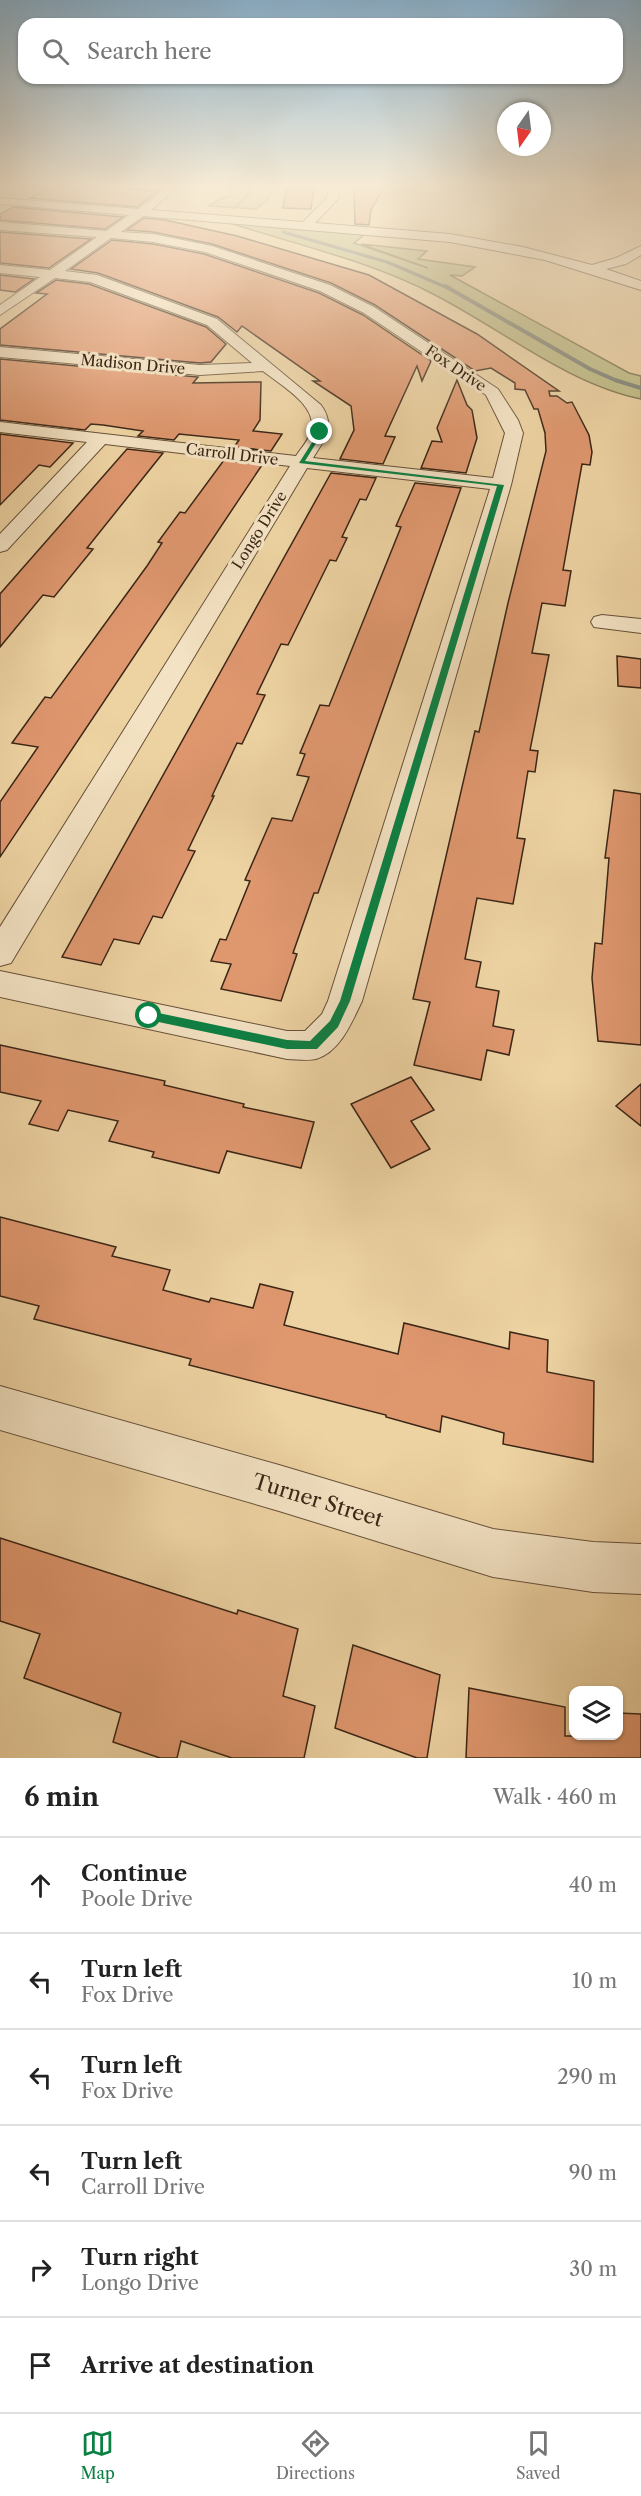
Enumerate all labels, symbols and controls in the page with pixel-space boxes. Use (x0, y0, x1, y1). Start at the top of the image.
search box (18, 18, 623, 84)
icon: search (39, 35, 72, 68)
text: Search here (87, 38, 212, 65)
north arrow (497, 102, 551, 156)
street label: Fox Drive (422, 341, 490, 395)
street label: Madison Drive (80, 350, 186, 378)
route end (306, 418, 332, 444)
street label: Carroll Drive (185, 439, 279, 469)
street label: Longo Drive (228, 487, 290, 573)
route start (135, 1002, 161, 1028)
street label: Turner Street (250, 1468, 387, 1532)
map controls (569, 1686, 623, 1740)
button: layers (569, 1686, 623, 1740)
text: 6 min (24, 1781, 99, 1813)
text: Walk · 460 m (493, 1785, 617, 1809)
text: Continue (81, 1860, 187, 1887)
icon: ahead (24, 1869, 57, 1902)
text: 40 m (569, 1873, 617, 1897)
text: Poole Drive (81, 1887, 193, 1911)
text: Turn left (81, 1956, 182, 1983)
icon: left (24, 1965, 57, 1998)
text: 10 m (572, 1969, 617, 1993)
text: Fox Drive (81, 1983, 174, 2007)
text: Turn left (81, 2052, 182, 2079)
icon: left (24, 2061, 57, 2094)
text: 290 m (557, 2065, 617, 2089)
text: Fox Drive (81, 2079, 174, 2103)
text: Turn left (81, 2148, 182, 2175)
icon: left (24, 2157, 57, 2190)
text: 90 m (569, 2161, 617, 2185)
text: Carroll Drive (81, 2175, 205, 2199)
text: Turn right (81, 2244, 199, 2271)
icon: right (24, 2253, 57, 2286)
text: 30 m (569, 2257, 617, 2281)
text: Longo Drive (81, 2271, 199, 2295)
icon: arrive (24, 2349, 57, 2382)
text: Arrive at destination (81, 2352, 314, 2379)
tab: Map (81, 2427, 115, 2483)
tab: Directions (276, 2427, 355, 2483)
tab: Saved (516, 2427, 560, 2483)

